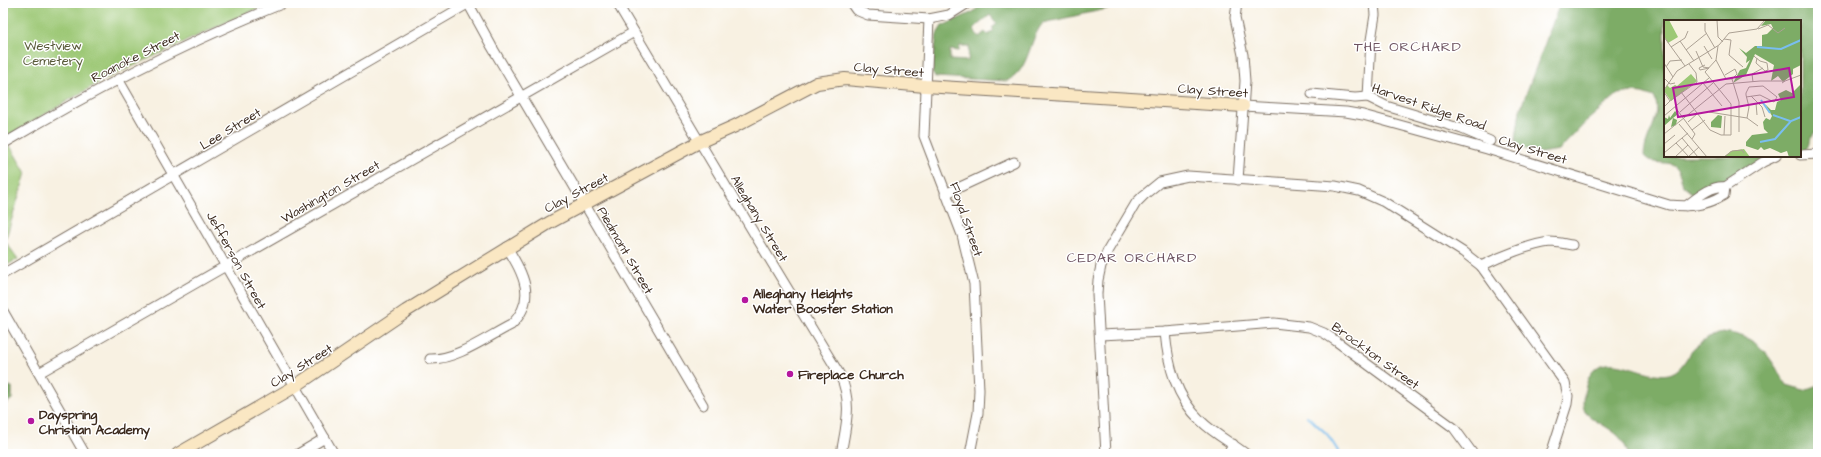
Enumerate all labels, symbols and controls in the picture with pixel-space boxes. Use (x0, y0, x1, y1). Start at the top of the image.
inset map (1664, 20, 1801, 157)
street label: Roanoke Street (88, 26, 184, 87)
park label: Westview Cemetery (23, 37, 83, 71)
district label: THE ORCHARD (1354, 37, 1462, 57)
street label: Clay Street (853, 58, 925, 83)
street label: Harvest Ridge Road (1369, 79, 1488, 136)
street label: Clay Street (1177, 80, 1249, 103)
street label: Lee Street (197, 103, 265, 154)
street label: Clay Street (1496, 131, 1570, 170)
street label: Washington Street (278, 156, 384, 228)
street label: Clay Street (541, 168, 613, 218)
street label: Alleghany Street (725, 172, 793, 266)
street label: Floyd Street (944, 180, 987, 260)
street label: Piedmont Street (593, 203, 658, 298)
street label: Jefferson Street (202, 208, 271, 313)
district label: CEDAR ORCHARD (1067, 248, 1197, 268)
place label: Alleghany Heights Water Booster Station (752, 285, 893, 318)
marker: Alleghany Heights Water Booster Station (740, 295, 750, 305)
street label: Brockton Street (1328, 318, 1423, 394)
street label: Clay Street (267, 339, 337, 393)
place label: Fireplace Church (798, 366, 904, 385)
marker: Fireplace Church (785, 369, 795, 379)
place label: Dayspring Christian Academy (39, 406, 151, 440)
marker: Dayspring Christian Academy (26, 416, 36, 426)

